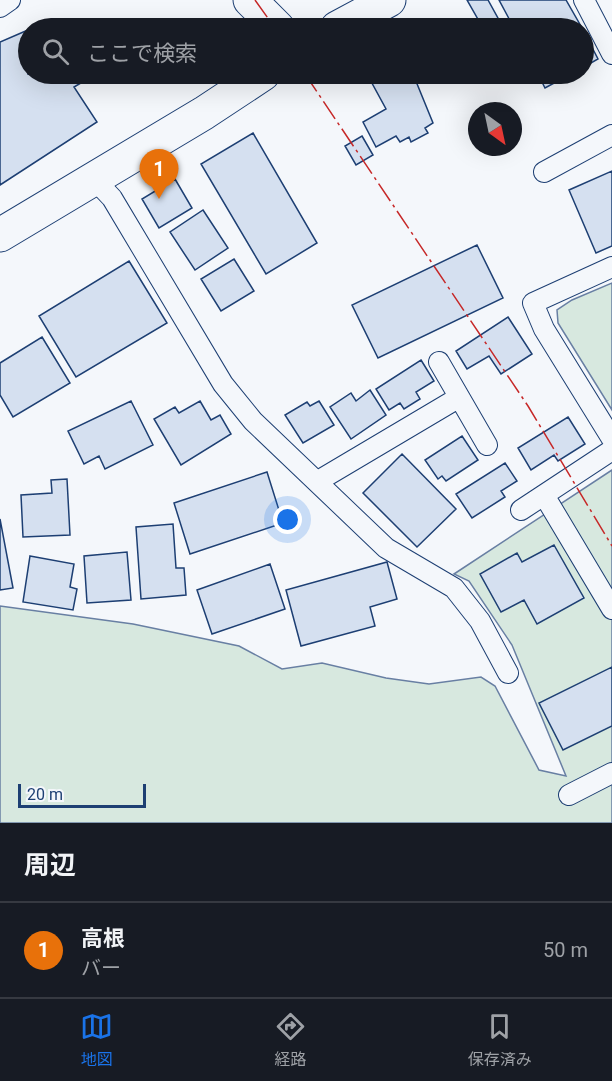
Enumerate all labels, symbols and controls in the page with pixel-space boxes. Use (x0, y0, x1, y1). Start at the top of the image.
search box (18, 18, 594, 84)
icon: search (39, 35, 72, 68)
text: ここで検索 (87, 41, 197, 66)
north arrow (468, 102, 522, 156)
pin: 1 (140, 150, 178, 199)
your location (273, 505, 302, 534)
scale bar (18, 781, 146, 808)
text: 20 m (27, 785, 63, 804)
text: 周辺 (24, 850, 76, 880)
text: 高根 (81, 926, 125, 951)
text: 1 (38, 938, 49, 962)
text: 50 m (543, 938, 588, 962)
text: バー (81, 956, 121, 980)
tab: 地図 (80, 1010, 113, 1070)
tab: 経路 (274, 1010, 307, 1070)
tab: 保存済み (468, 1010, 532, 1070)

